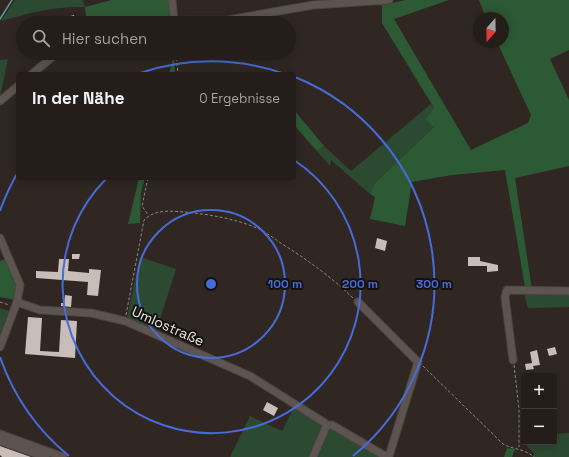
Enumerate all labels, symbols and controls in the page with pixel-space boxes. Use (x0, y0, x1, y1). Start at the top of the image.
north arrow (473, 12, 509, 48)
search box (16, 16, 296, 60)
icon: search (30, 27, 52, 49)
text: Hier suchen (62, 29, 147, 48)
text: In der Nähe (32, 87, 124, 109)
text: 0 Ergebnisse (199, 90, 280, 107)
text: 100 m (268, 276, 302, 292)
text: 200 m (342, 276, 378, 292)
text: 300 m (416, 276, 452, 292)
centre of rings (204, 277, 218, 291)
street label: Umlostraße (129, 302, 207, 350)
map controls (521, 373, 557, 445)
button: + (521, 373, 557, 409)
button: − (521, 409, 557, 445)

